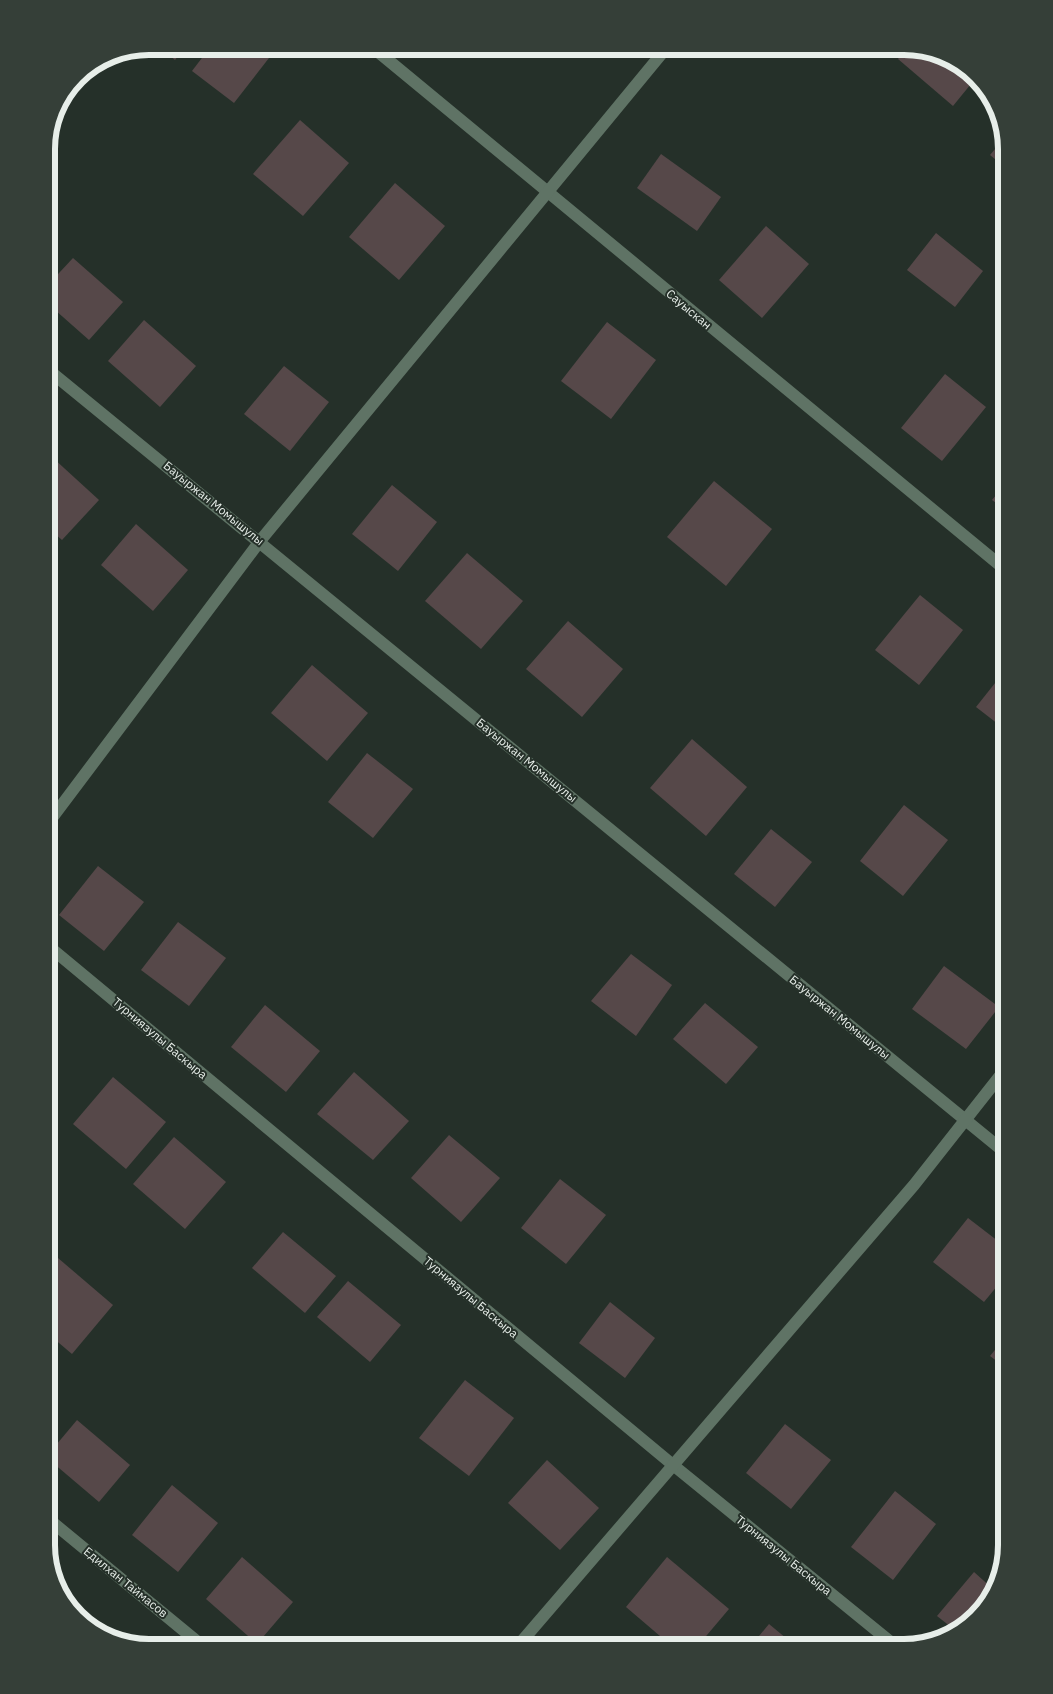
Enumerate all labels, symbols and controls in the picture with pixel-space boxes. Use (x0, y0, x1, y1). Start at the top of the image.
street label: Сауыскан (663, 286, 715, 332)
street label: Бауыржан Момышулы (161, 458, 267, 548)
street label: Бауыржан Момышулы (474, 715, 580, 805)
street label: Бауыржан Момышулы (787, 972, 893, 1062)
street label: Турниязулы Баскыра (110, 994, 211, 1082)
street label: Турниязулы Баскыра (421, 1253, 522, 1341)
street label: Турниязулы Баскыра (733, 1512, 835, 1599)
street label: Едилхан Таймасов (81, 1543, 171, 1621)

